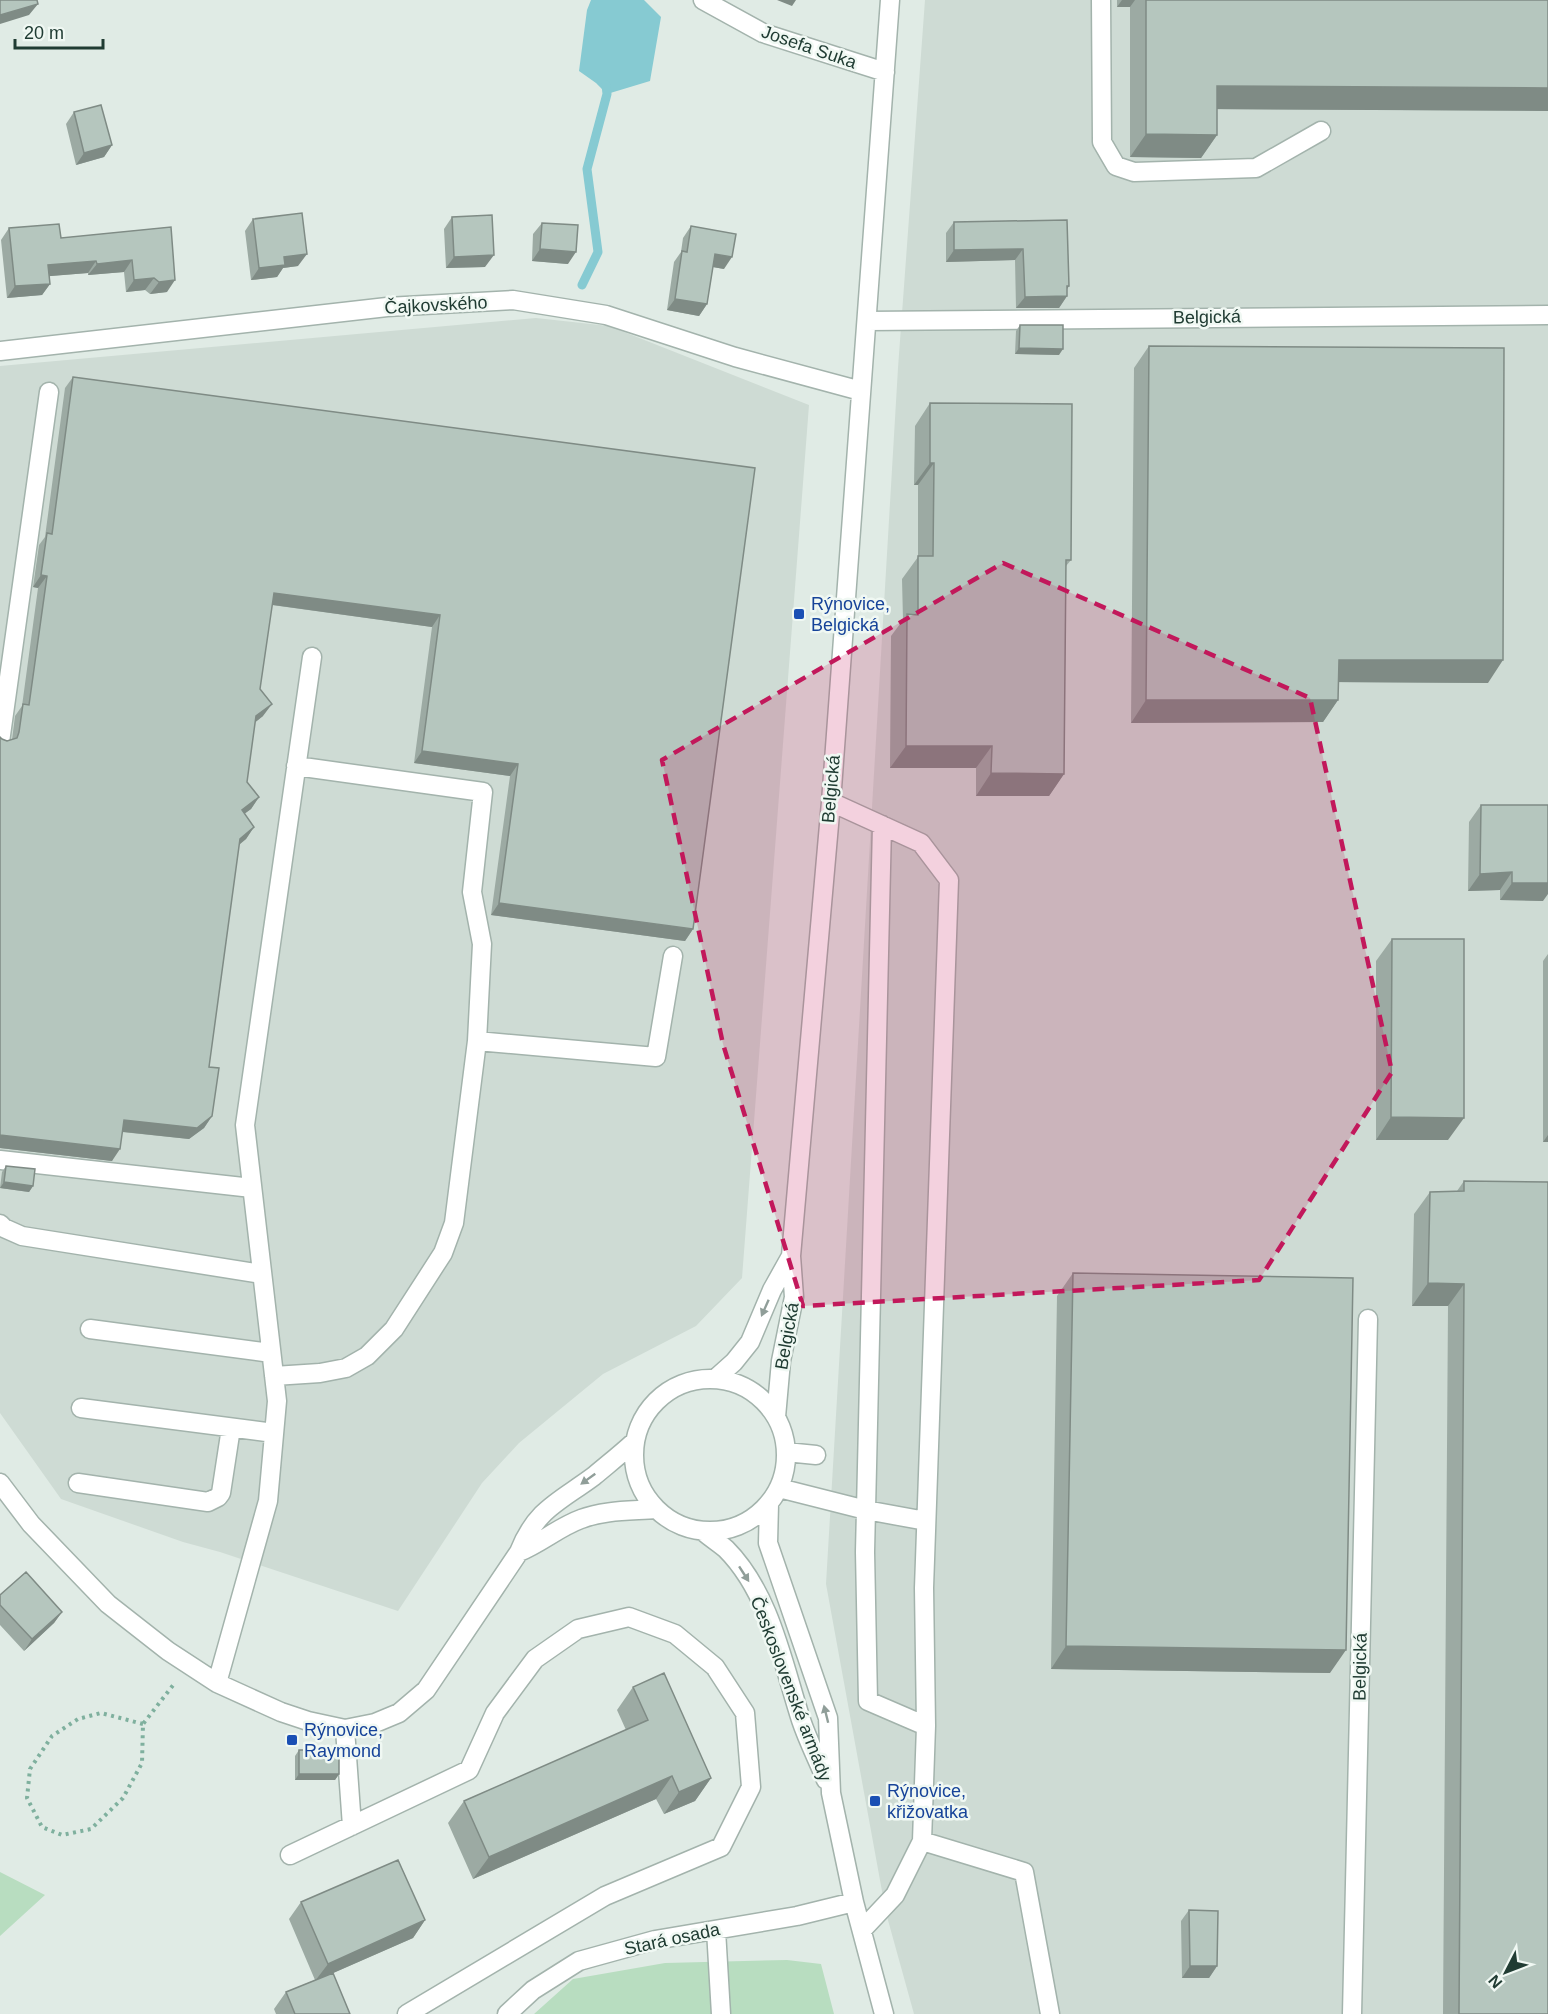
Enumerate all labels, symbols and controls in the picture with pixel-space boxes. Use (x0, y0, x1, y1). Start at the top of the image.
scale bar (15, 12, 104, 50)
street label: Josefa Suka (759, 21, 860, 73)
text: 20 m (24, 23, 64, 43)
street label: Čajkovského (384, 291, 488, 318)
street label: Belgická (1173, 306, 1242, 328)
place label: Rýnovice, Belgická (811, 594, 890, 635)
marker: Rýnovice, Belgická (792, 607, 806, 621)
street label: Belgická (818, 753, 844, 824)
one-way arrow (760, 1299, 769, 1316)
street label: Belgická (771, 1300, 803, 1371)
one-way arrow (581, 1473, 597, 1485)
one-way arrow (738, 1566, 749, 1582)
street label: Československé armády (747, 1594, 836, 1784)
street label: Belgická (1349, 1632, 1371, 1701)
one-way arrow (820, 1705, 830, 1723)
place label: Rýnovice, Raymond (304, 1720, 383, 1761)
marker: Rýnovice, Raymond (285, 1733, 299, 1747)
place label: Rýnovice, křižovatka (887, 1781, 969, 1822)
marker: Rýnovice, křižovatka (868, 1794, 882, 1808)
street label: Stará osada (622, 1919, 723, 1959)
north arrow (1476, 1942, 1536, 2002)
text: N (1485, 1972, 1505, 1992)

